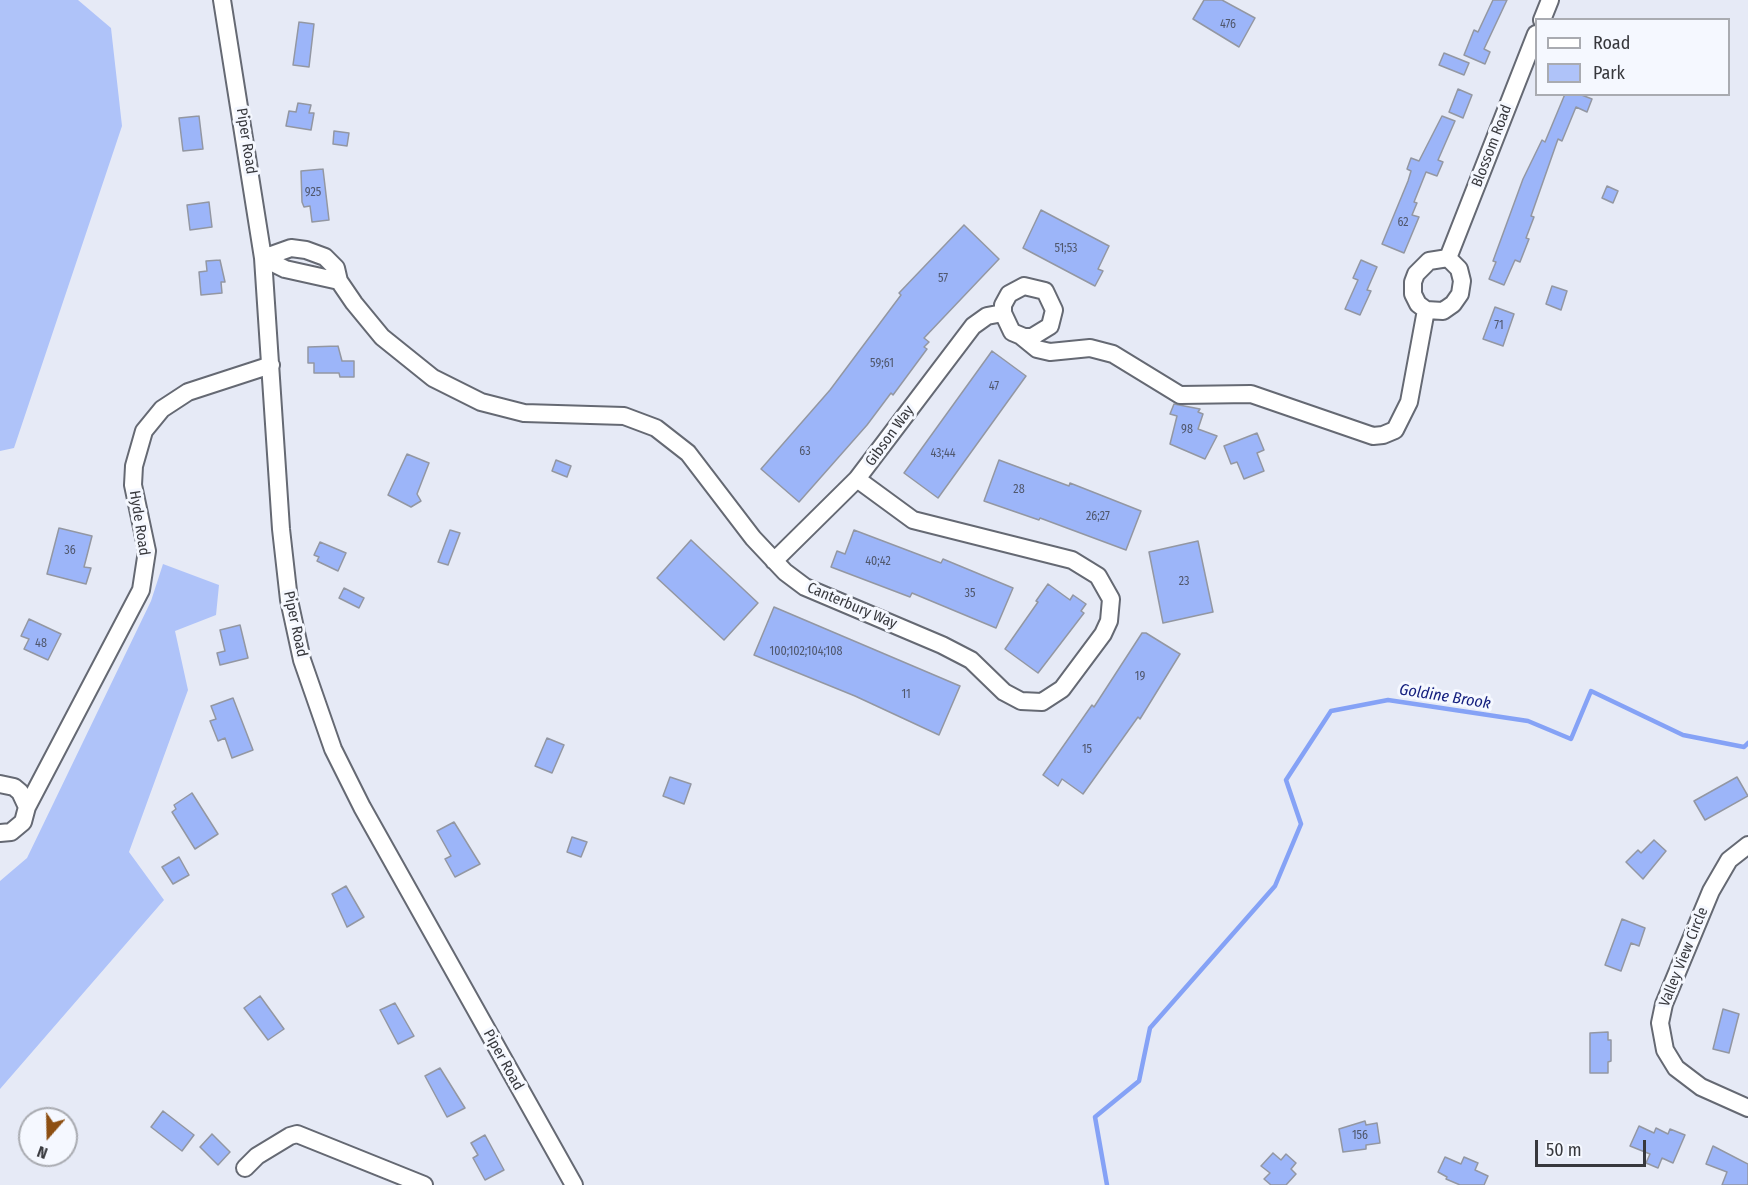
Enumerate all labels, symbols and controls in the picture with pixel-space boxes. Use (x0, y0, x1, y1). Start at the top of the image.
house number: 476 (1220, 18, 1236, 32)
legend (1535, 18, 1730, 96)
text: Road (1593, 32, 1630, 54)
text: Park (1593, 62, 1625, 84)
street label: Blossom Road (1468, 102, 1516, 190)
street label: Piper Road (232, 107, 260, 175)
house number: 925 (305, 186, 321, 200)
house number: 62 (1397, 216, 1409, 230)
house number: 51;53 (1054, 242, 1078, 256)
house number: 57 (938, 272, 948, 286)
house number: 71 (1494, 319, 1504, 333)
house number: 59;61 (870, 357, 894, 371)
house number: 47 (989, 380, 999, 394)
street label: Gibson Way (862, 402, 918, 470)
house number: 98 (1181, 423, 1193, 437)
house number: 63 (799, 445, 811, 459)
house number: 43;44 (930, 447, 956, 461)
house number: 28 (1013, 483, 1025, 497)
street label: Hyde Road (125, 489, 153, 557)
house number: 26;27 (1086, 510, 1110, 524)
house number: 36 (64, 544, 76, 558)
house number: 40;42 (865, 555, 891, 569)
house number: 23 (1179, 575, 1189, 589)
street label: Canterbury Way (804, 579, 900, 633)
house number: 35 (965, 587, 975, 601)
street label: Piper Road (279, 589, 311, 659)
house number: 48 (35, 637, 47, 651)
house number: 100;102;104;108 (769, 645, 843, 659)
house number: 19 (1135, 670, 1145, 684)
water label: Goldine Brook (1398, 680, 1492, 714)
house number: 11 (901, 688, 911, 702)
house number: 15 (1082, 743, 1092, 757)
street label: Valley View Circle (1656, 905, 1712, 1009)
street label: Piper Road (479, 1026, 527, 1094)
north arrow (18, 1107, 78, 1167)
scale bar (1538, 1128, 1649, 1166)
house number: 156 (1352, 1129, 1368, 1143)
text: 50 m (1546, 1139, 1582, 1161)
text: N (35, 1142, 50, 1163)

